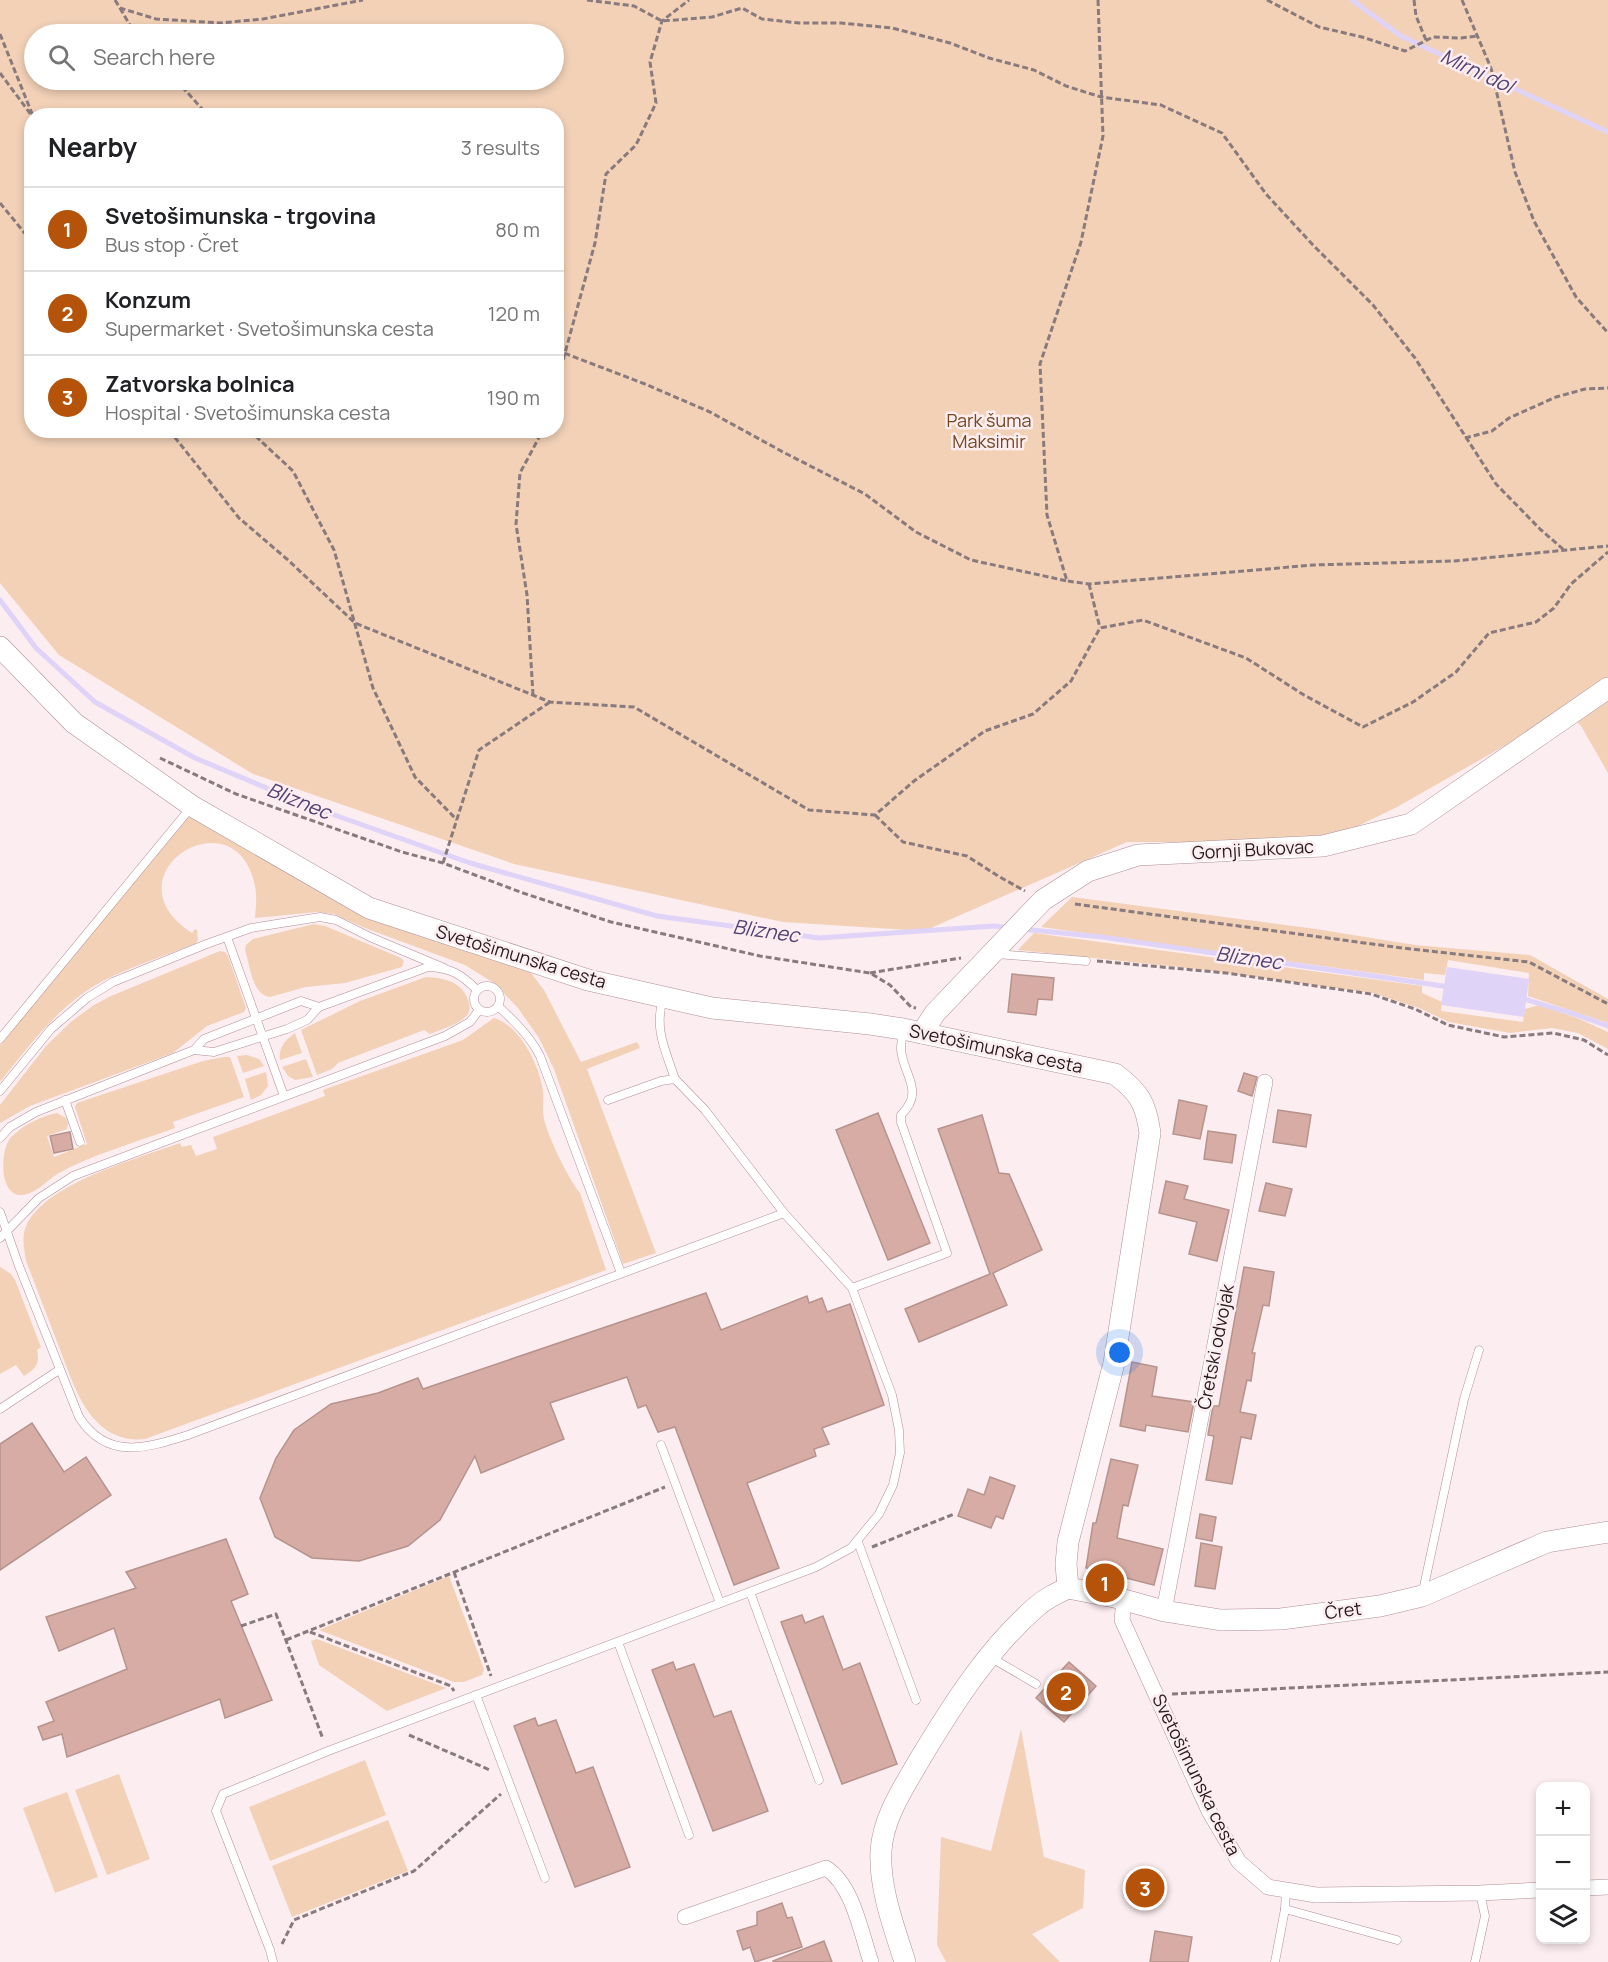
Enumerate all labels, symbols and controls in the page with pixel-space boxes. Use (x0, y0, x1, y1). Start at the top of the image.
search box (24, 24, 564, 90)
icon: search (45, 41, 78, 74)
text: Search here (93, 42, 215, 72)
water label: Mirni dol (1436, 42, 1520, 100)
text: Nearby (48, 129, 137, 165)
text: 3 results (461, 134, 540, 161)
text: Svetošimunska - trgovina (105, 201, 376, 231)
text: 1 (63, 216, 72, 243)
text: 80 m (495, 216, 540, 243)
text: Bus stop · Čret (105, 231, 239, 258)
text: Konzum (105, 285, 191, 315)
text: 2 (62, 300, 73, 327)
text: 120 m (488, 300, 540, 327)
text: Supermarket · Svetošimunska cesta (105, 315, 434, 342)
text: Zatvorska bolnica (105, 369, 295, 399)
text: 3 (62, 384, 73, 411)
text: 190 m (487, 384, 540, 411)
text: Hospital · Svetošimunska cesta (105, 399, 390, 426)
park label: Park šuma Maksimir (947, 408, 1031, 453)
water label: Bliznec (263, 776, 337, 826)
street label: Gornji Bukovac (1191, 834, 1315, 864)
water label: Bliznec (731, 912, 803, 949)
street label: Svetošimunska cesta (433, 919, 609, 993)
water label: Bliznec (1214, 939, 1286, 976)
street label: Svetošimunska cesta (907, 1018, 1085, 1078)
street label: Čretski odvojak (1191, 1281, 1239, 1412)
your location (1105, 1338, 1134, 1367)
pin: 1 (1086, 1560, 1124, 1606)
street label: Čret (1323, 1596, 1363, 1624)
pin: 2 (1046, 1670, 1086, 1714)
street label: Svetošimunska cesta (1147, 1690, 1246, 1859)
map controls (1536, 1782, 1590, 1944)
button: + (1536, 1782, 1590, 1836)
button: − (1536, 1836, 1590, 1890)
pin: 3 (1126, 1866, 1164, 1910)
button: layers (1536, 1890, 1590, 1944)

